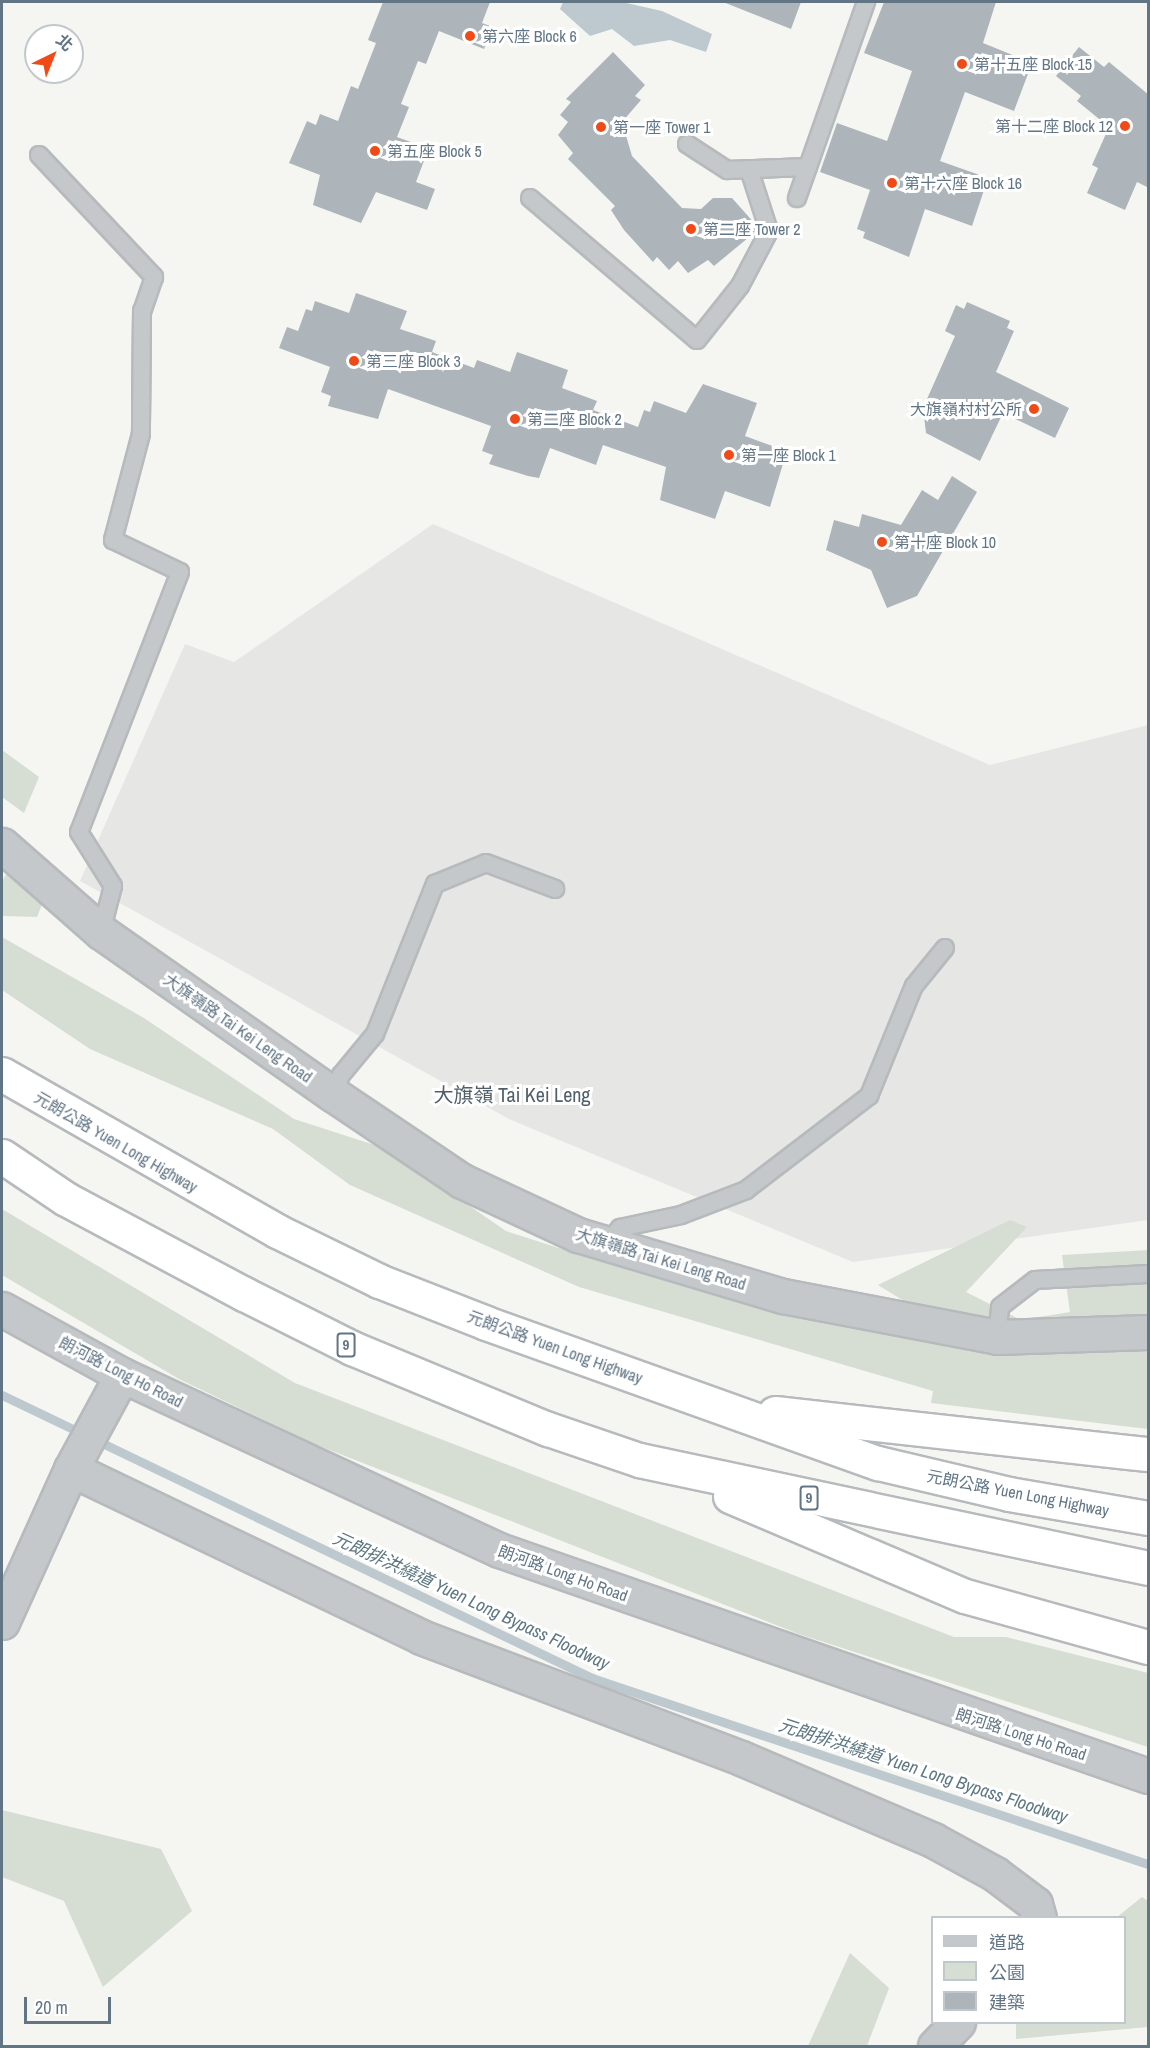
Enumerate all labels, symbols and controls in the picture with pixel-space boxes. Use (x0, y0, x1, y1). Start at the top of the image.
north arrow (24, 24, 84, 84)
place label: 第六座 Block 6 (482, 26, 577, 46)
text: 北 (52, 29, 78, 56)
marker: 第六座 Block 6 (463, 29, 477, 43)
place label: 第十五座 Block 15 (974, 54, 1092, 74)
marker: 第十五座 Block 15 (955, 57, 969, 71)
place label: 第十二座 Block 12 (995, 116, 1113, 136)
place label: 第一座 Tower 1 (613, 117, 711, 137)
marker: 第十二座 Block 12 (1118, 119, 1132, 133)
marker: 第一座 Tower 1 (594, 120, 608, 134)
place label: 第五座 Block 5 (387, 141, 482, 161)
marker: 第五座 Block 5 (368, 144, 382, 158)
place label: 第十六座 Block 16 (904, 173, 1022, 193)
marker: 第十六座 Block 16 (885, 176, 899, 190)
place label: 第二座 Tower 2 (703, 219, 801, 239)
marker: 第二座 Tower 2 (684, 222, 698, 236)
place label: 第三座 Block 3 (366, 351, 461, 371)
marker: 第三座 Block 3 (347, 354, 361, 368)
place label: 大旗嶺村村公所 (910, 399, 1022, 419)
marker: 大旗嶺村村公所 (1027, 402, 1041, 416)
place label: 第二座 Block 2 (527, 409, 622, 429)
marker: 第二座 Block 2 (508, 412, 522, 426)
place label: 第一座 Block 1 (741, 445, 836, 465)
marker: 第一座 Block 1 (722, 448, 736, 462)
place label: 第十座 Block 10 (894, 532, 996, 552)
marker: 第十座 Block 10 (875, 535, 889, 549)
street label: 大旗嶺路 Tai Kei Leng Road (160, 969, 316, 1087)
district label: 大旗嶺 Tai Kei Leng (434, 1082, 590, 1106)
street label: 元朗公路 Yuen Long Highway (31, 1087, 201, 1197)
street label: 大旗嶺路 Tai Kei Leng Road (574, 1224, 748, 1294)
street label: 元朗公路 Yuen Long Highway (465, 1306, 645, 1388)
street label: 朗河路 Long Ho Road (56, 1333, 186, 1411)
road number: 9 (336, 1333, 356, 1357)
street label: 元朗公路 Yuen Long Highway (925, 1466, 1111, 1520)
road number: 9 (798, 1486, 820, 1510)
water label: 元朗排洪繞道 Yuen Long Bypass Floodway (329, 1527, 613, 1675)
street label: 朗河路 Long Ho Road (496, 1541, 630, 1605)
street label: 朗河路 Long Ho Road (953, 1704, 1089, 1764)
water label: 元朗排洪繞道 Yuen Long Bypass Floodway (776, 1714, 1070, 1828)
legend (931, 1916, 1126, 2024)
text: 道路 (989, 1930, 1025, 1955)
text: 公園 (989, 1960, 1025, 1985)
scale bar (27, 1985, 114, 2023)
text: 建築 (989, 1990, 1025, 2015)
text: 20 m (35, 1995, 68, 2020)

